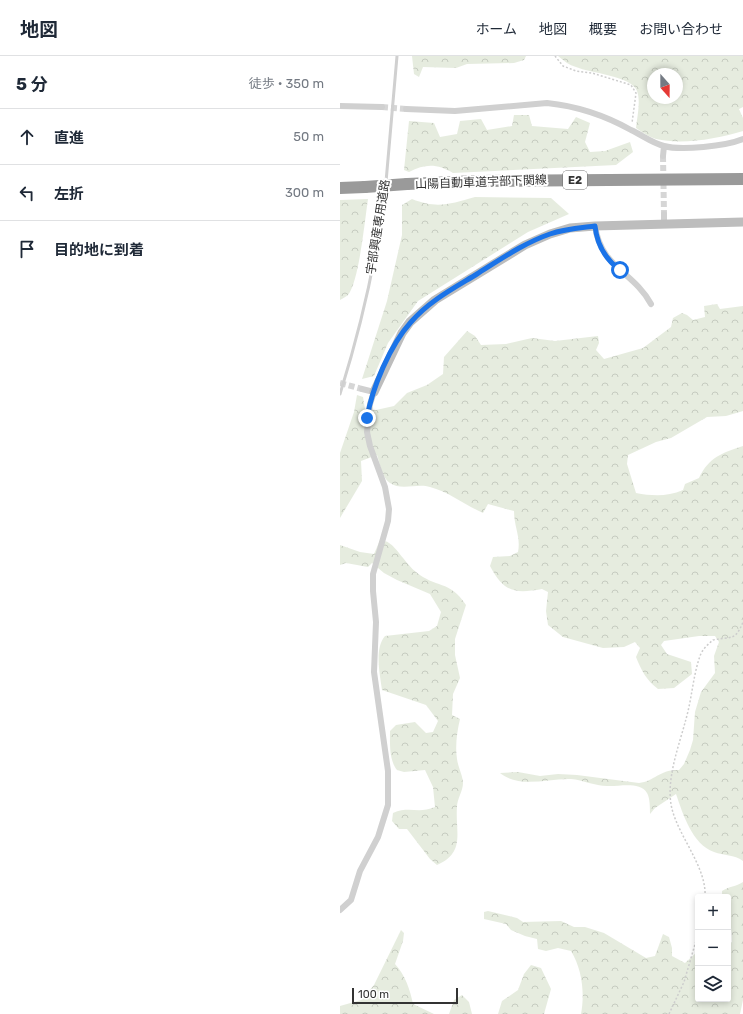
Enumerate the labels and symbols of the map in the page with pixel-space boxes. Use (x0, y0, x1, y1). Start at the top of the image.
north arrow (647, 68, 683, 104)
road number: E2 (563, 171, 587, 189)
street label: 山陽自動車道宇部下関線 (415, 173, 547, 191)
street label: 宇部興産専用道路 (364, 178, 392, 276)
route start (611, 261, 629, 279)
route end (358, 409, 376, 427)
scale bar (352, 986, 458, 1005)

